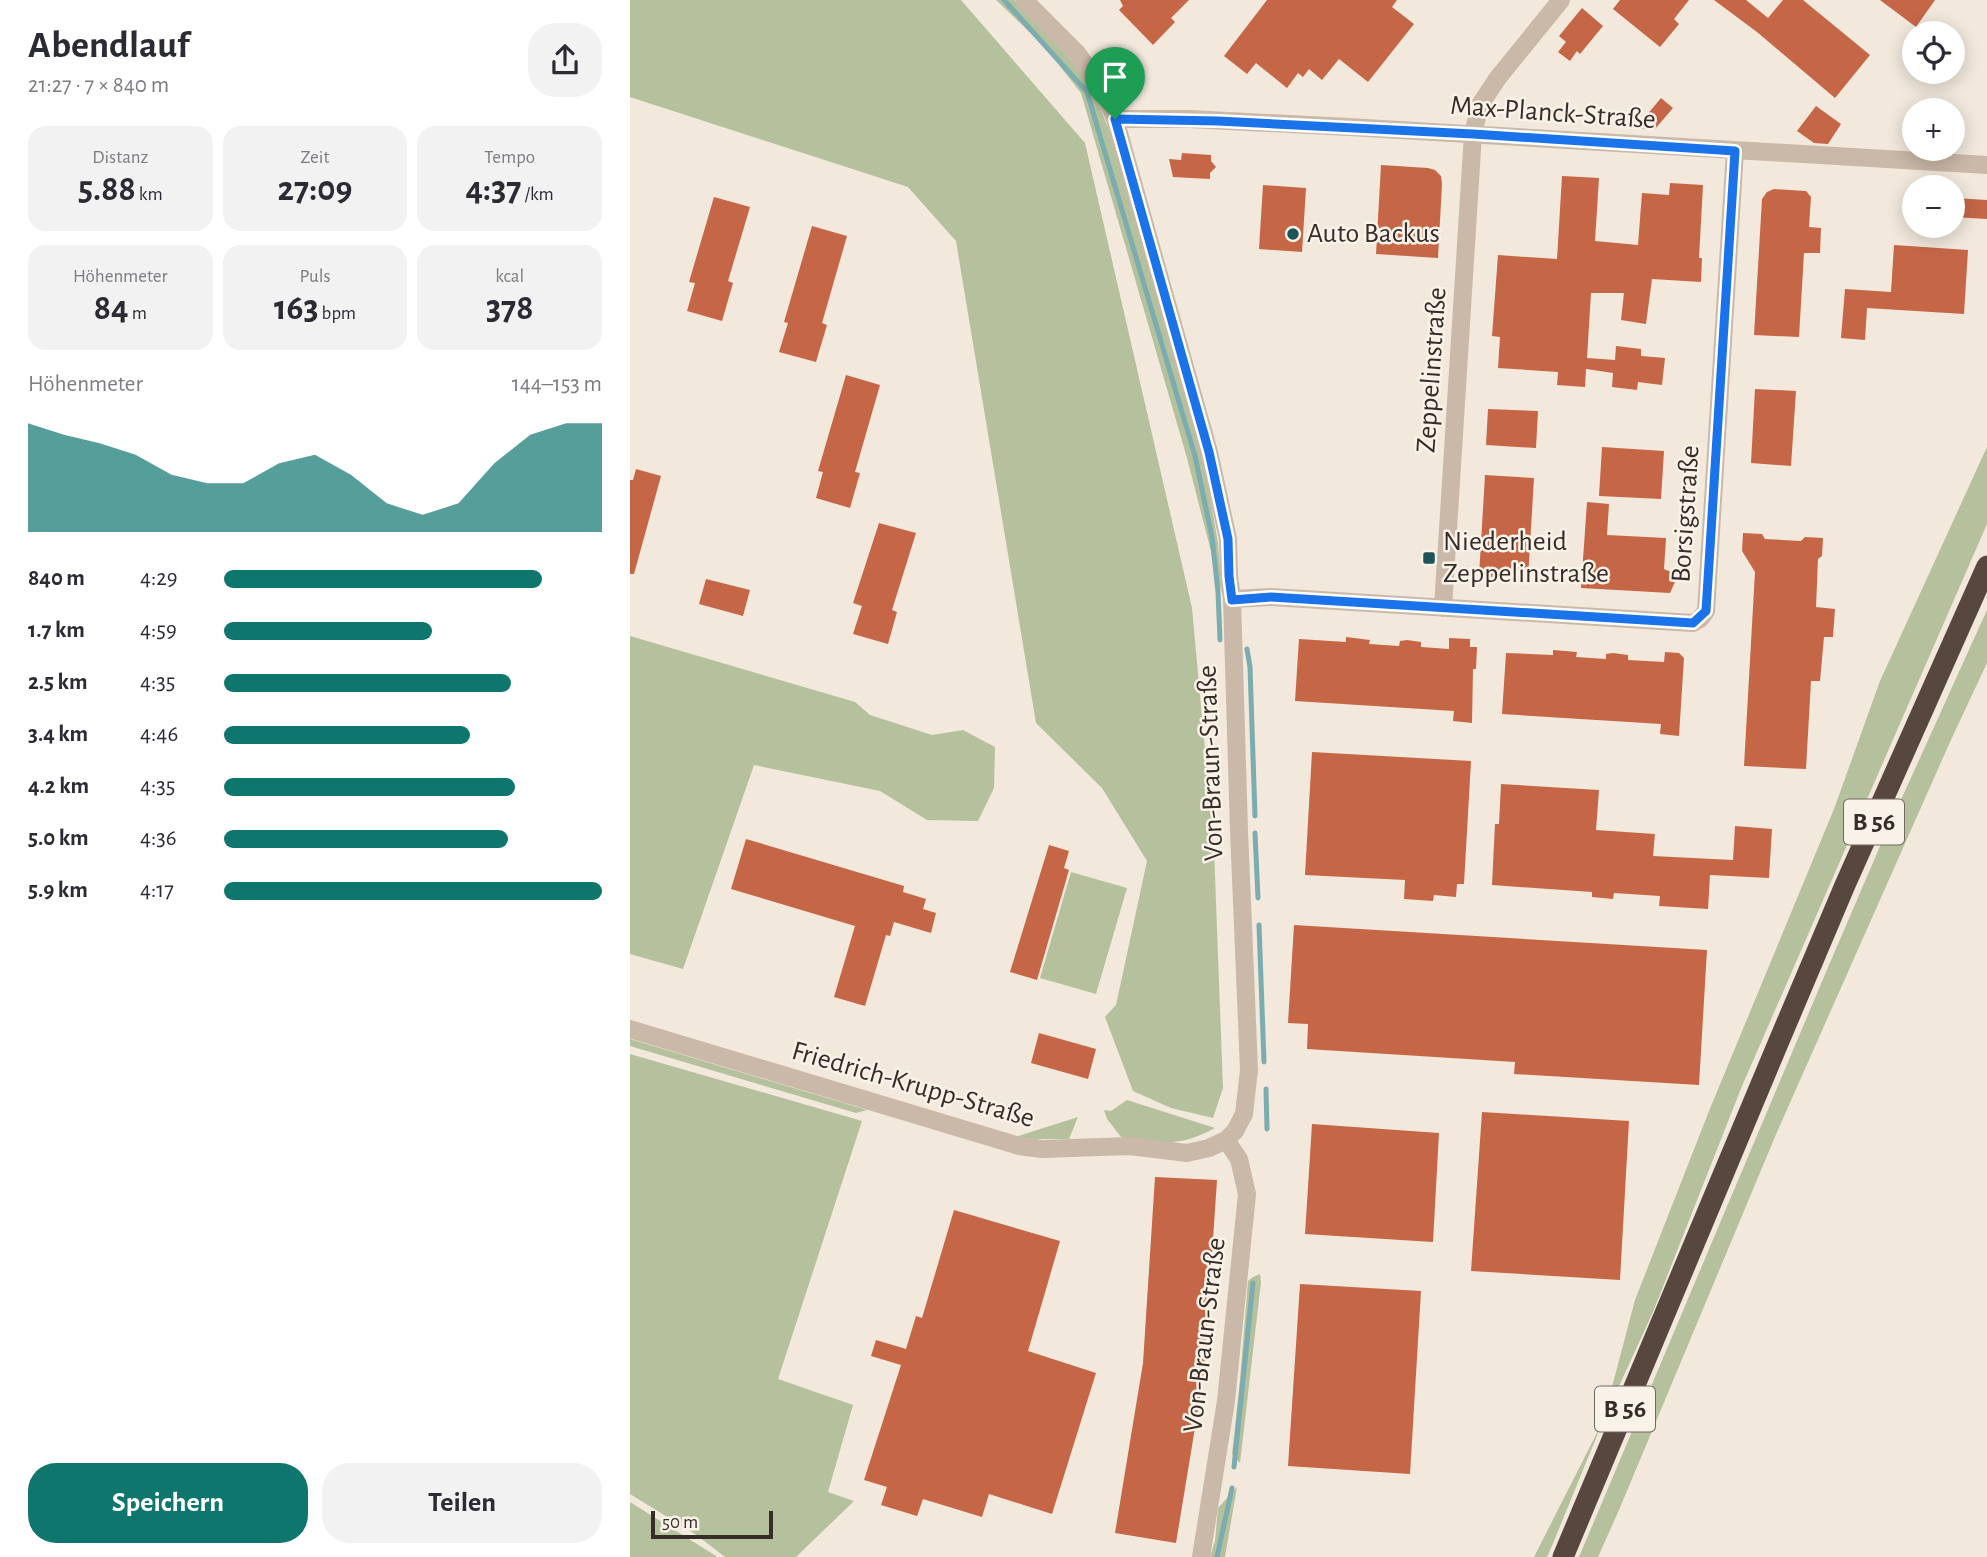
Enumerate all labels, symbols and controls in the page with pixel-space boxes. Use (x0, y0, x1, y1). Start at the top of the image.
map controls (1902, 21, 1965, 238)
button: locate (1902, 21, 1965, 84)
button: share (528, 23, 602, 97)
text: Abendlauf (28, 27, 189, 65)
pin (1085, 47, 1145, 119)
icon: arrive (1096, 58, 1134, 96)
text: 21:27 · 7 × 840 m (28, 74, 169, 97)
street label: Max-Planck-Straße (1449, 92, 1657, 134)
button: + (1902, 98, 1965, 161)
text: Distanz (92, 148, 148, 167)
text: Zeit (301, 148, 329, 167)
text: Tempo (484, 148, 535, 167)
text: 5.88 (78, 172, 136, 207)
text: 27:09 (278, 172, 352, 207)
text: 4:37 (466, 172, 521, 207)
button: − (1902, 175, 1965, 238)
text: km (136, 185, 163, 204)
text: /km (521, 185, 554, 204)
place label: Auto Backus (1307, 220, 1440, 248)
marker: Auto Backus (1285, 226, 1301, 242)
text: Höhenmeter (73, 267, 168, 286)
text: Puls (299, 267, 331, 286)
text: kcal (495, 267, 524, 286)
street label: Zeppelinstraße (1412, 286, 1452, 454)
text: 84 (94, 291, 129, 326)
text: 163 (274, 291, 318, 326)
text: 378 (486, 291, 533, 326)
text: m (129, 304, 147, 323)
text: bpm (318, 304, 356, 323)
text: Höhenmeter (28, 373, 143, 396)
text: 144–153 m (512, 373, 602, 396)
street label: Borsigstraße (1667, 444, 1705, 584)
place label: Niederheid Zeppelinstraße (1443, 528, 1609, 588)
marker: Niederheid Zeppelinstraße (1421, 550, 1437, 566)
text: 840 m (28, 567, 85, 590)
text: 4:29 (140, 567, 178, 590)
text: 1.7 km (28, 619, 85, 642)
text: 4:59 (140, 619, 177, 642)
street label: Von-Braun-Straße (1194, 665, 1228, 861)
text: 2.5 km (28, 671, 87, 694)
text: 4:35 (140, 671, 175, 694)
text: 3.4 km (28, 723, 88, 746)
text: 4:46 (140, 723, 178, 746)
text: 4.2 km (28, 775, 89, 798)
text: 4:35 (140, 775, 175, 798)
road number: B 56 (1844, 800, 1904, 844)
text: 5.0 km (28, 827, 89, 850)
text: 4:36 (140, 827, 177, 850)
text: 5.9 km (28, 879, 88, 902)
text: 4:17 (140, 879, 174, 902)
street label: Friedrich-Krupp-Straße (789, 1037, 1037, 1133)
street label: Von-Braun-Straße (1179, 1236, 1231, 1434)
road number: B 56 (1595, 1386, 1655, 1432)
button: Speichern (28, 1463, 308, 1543)
button: Teilen (322, 1463, 602, 1543)
scale bar (651, 1508, 774, 1540)
text: 50 m (662, 1513, 698, 1532)

